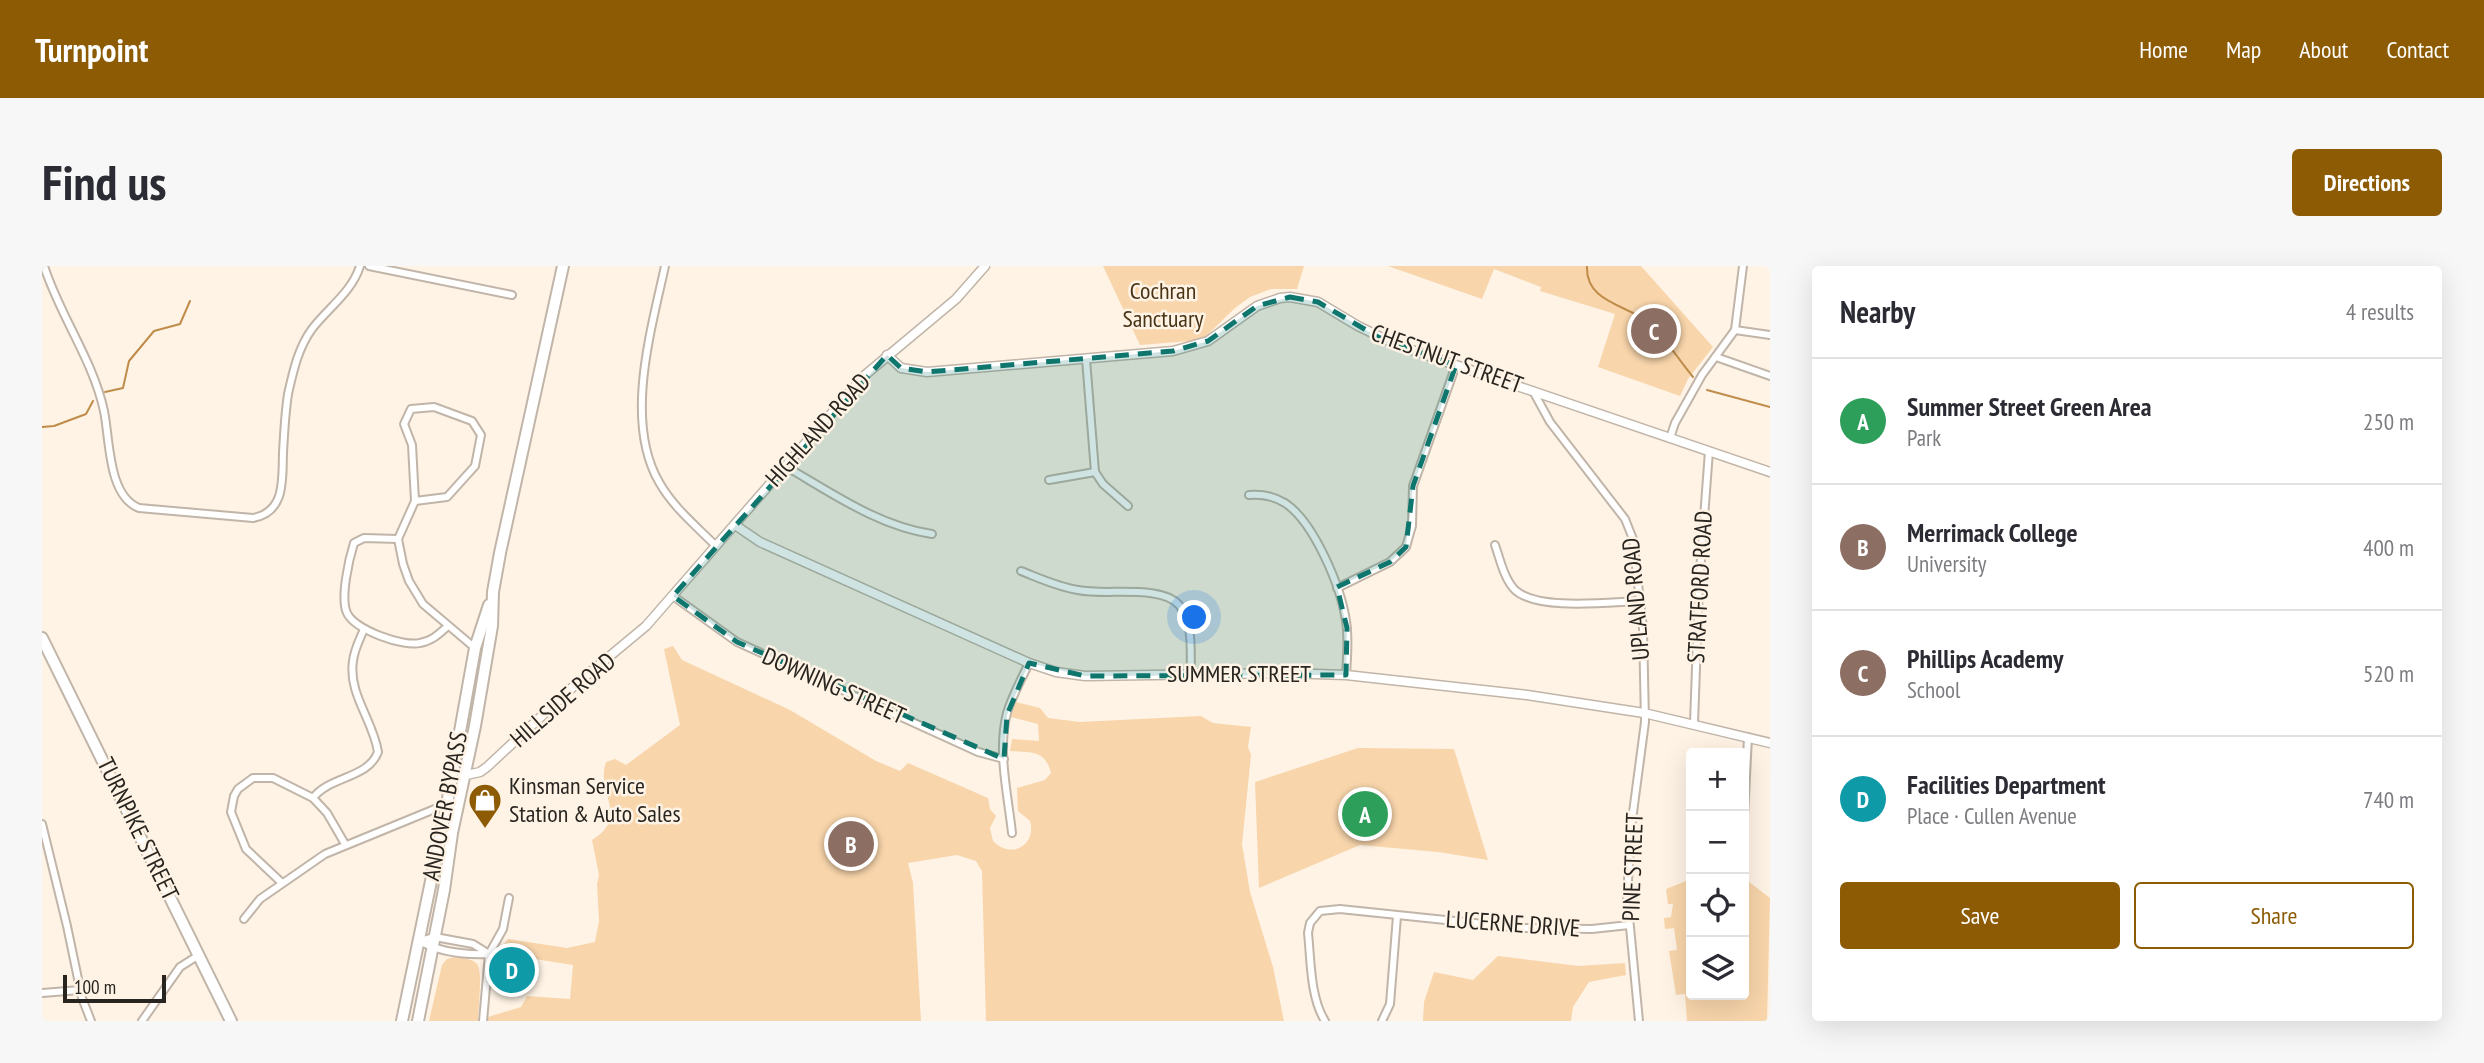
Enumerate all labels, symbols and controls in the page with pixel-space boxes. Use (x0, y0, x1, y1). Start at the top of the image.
text: Turnpoint (35, 28, 148, 71)
text: Home (2139, 34, 2188, 65)
text: Map (2226, 34, 2261, 65)
text: About (2299, 34, 2348, 65)
text: Contact (2386, 34, 2449, 65)
button: Directions (2292, 149, 2442, 216)
text: Find us (42, 150, 166, 214)
park label: Cochran Sanctuary (1122, 275, 1204, 334)
text: Nearby (1840, 292, 1915, 331)
text: 4 results (2346, 297, 2414, 326)
pin: C (1631, 305, 1677, 357)
street label: CHESTNUT STREET (1367, 317, 1528, 400)
street label: HIGHLAND ROAD (758, 366, 877, 493)
text: Summer Street Green Area (1907, 390, 2152, 423)
text: A (1857, 407, 1869, 436)
text: 250 m (2363, 407, 2414, 436)
text: Park (1907, 423, 1941, 452)
street label: STRATFORD ROAD (1680, 510, 1719, 664)
text: Merrimack College (1907, 516, 2078, 549)
text: B (1857, 533, 1869, 562)
text: 400 m (2363, 533, 2414, 562)
street label: UPLAND ROAD (1615, 536, 1656, 662)
text: University (1907, 549, 1986, 578)
your location (1177, 600, 1211, 634)
street label: DOWNING STREET (758, 640, 911, 731)
text: Phillips Academy (1907, 642, 2063, 675)
street label: HILLSIDE ROAD (504, 645, 622, 754)
street label: SUMMER STREET (1167, 658, 1311, 689)
text: C (1858, 659, 1868, 688)
text: 520 m (2363, 659, 2414, 688)
text: School (1907, 675, 1960, 704)
street label: ANDOVER BYPASS (415, 729, 474, 883)
map controls (1686, 748, 1749, 1000)
button: + (1686, 748, 1749, 811)
street label: TURNPIKE STREET (91, 752, 187, 906)
text: Facilities Department (1907, 768, 2106, 801)
place label: Kinsman Service Station & Auto Sales (509, 770, 681, 829)
shop icon: Kinsman Service Station & Auto Sales (466, 781, 504, 830)
text: D (1857, 785, 1869, 814)
text: 740 m (2363, 785, 2414, 814)
pin: A (1342, 788, 1388, 840)
text: Place · Cullen Avenue (1907, 801, 2077, 830)
button: − (1686, 811, 1749, 874)
street label: PINE STREET (1615, 812, 1650, 922)
pin: B (828, 818, 874, 870)
button: locate (1686, 874, 1749, 937)
button: Save (1840, 882, 2120, 949)
button: Share (2134, 882, 2414, 949)
street label: LUCERNE DRIVE (1445, 903, 1581, 944)
button: layers (1686, 937, 1749, 1000)
pin: D (489, 944, 535, 996)
scale bar (63, 972, 166, 1004)
text: 100 m (74, 975, 116, 999)

